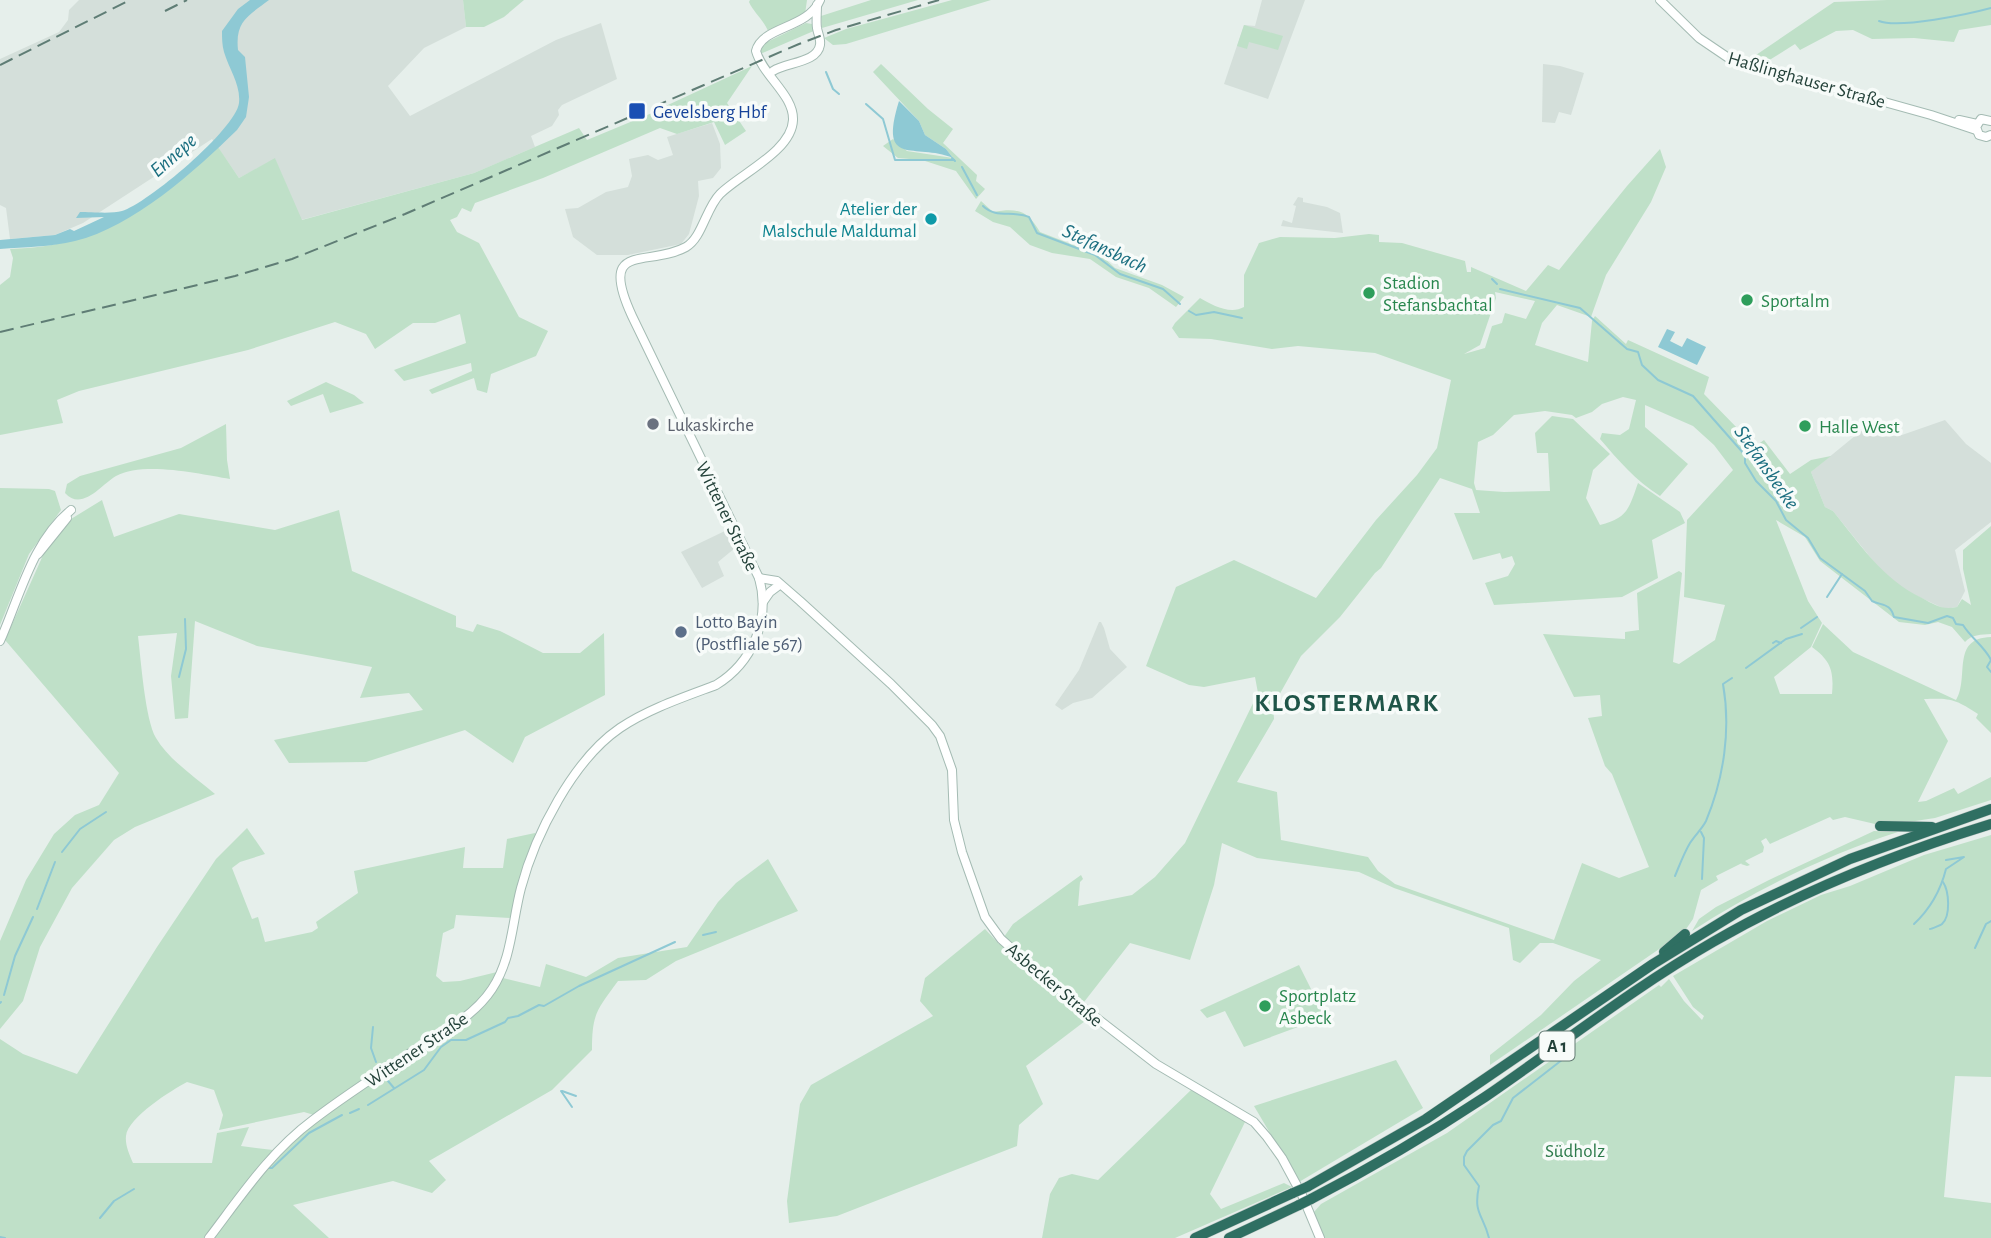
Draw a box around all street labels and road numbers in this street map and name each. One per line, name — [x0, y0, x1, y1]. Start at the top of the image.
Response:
street label: Haßlinghauser Straße — [1726, 49, 1887, 112]
street label: Wittener Straße — [692, 459, 761, 574]
street label: Asbecker Straße — [1002, 940, 1106, 1031]
street label: Wittener Straße — [362, 1009, 472, 1091]
road number: A 1 — [1540, 1031, 1574, 1060]

